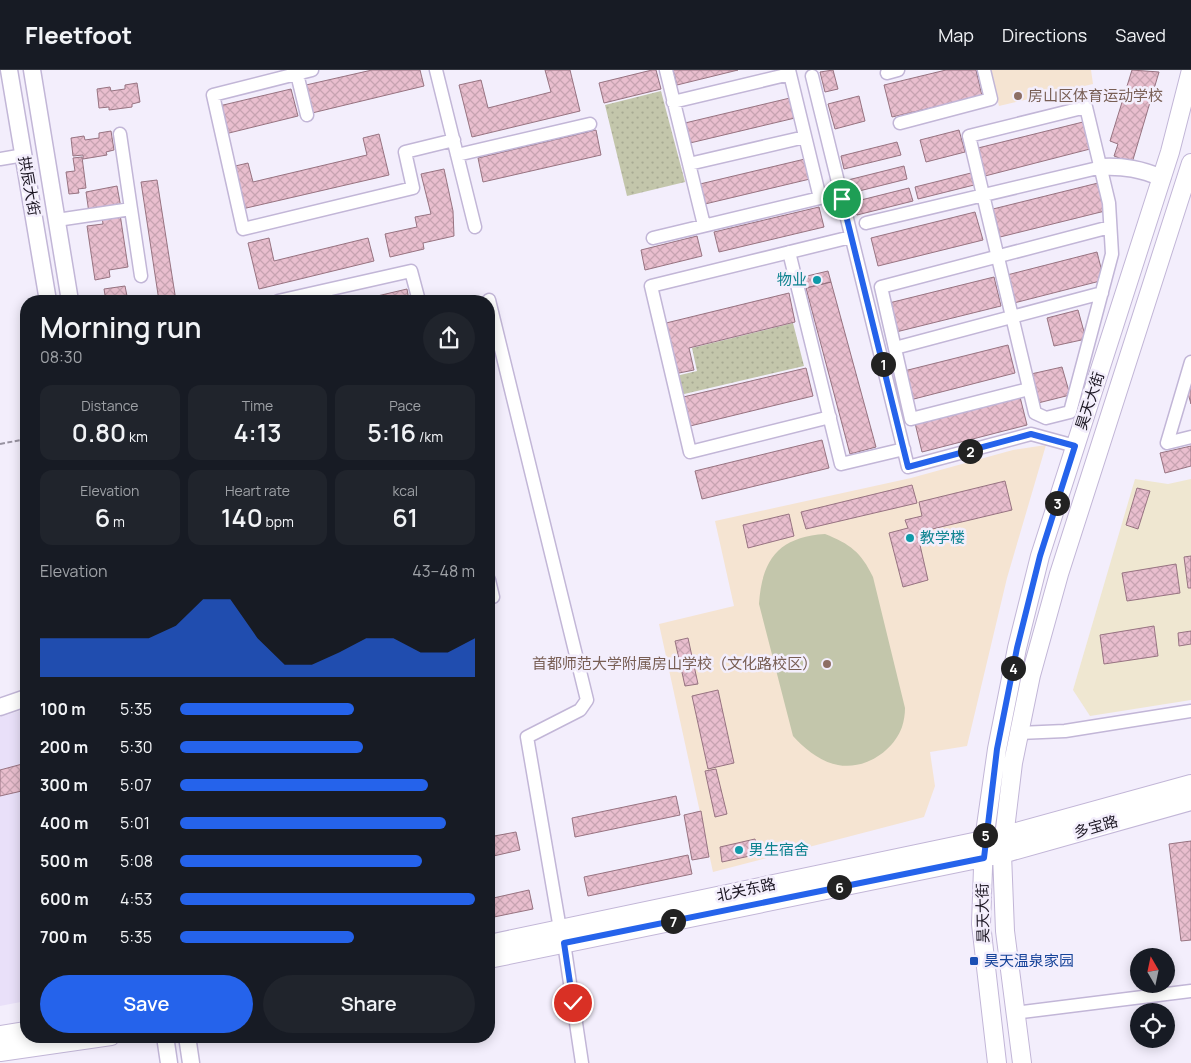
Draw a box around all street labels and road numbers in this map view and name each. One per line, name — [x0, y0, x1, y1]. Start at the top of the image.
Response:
street label: 拱辰大街 — [14, 155, 45, 217]
street label: 昊天大街 — [1070, 369, 1109, 433]
street label: 多宝路 — [1071, 810, 1120, 843]
street label: 北关东路 — [714, 873, 777, 906]
street label: 昊天大街 — [971, 883, 994, 943]

